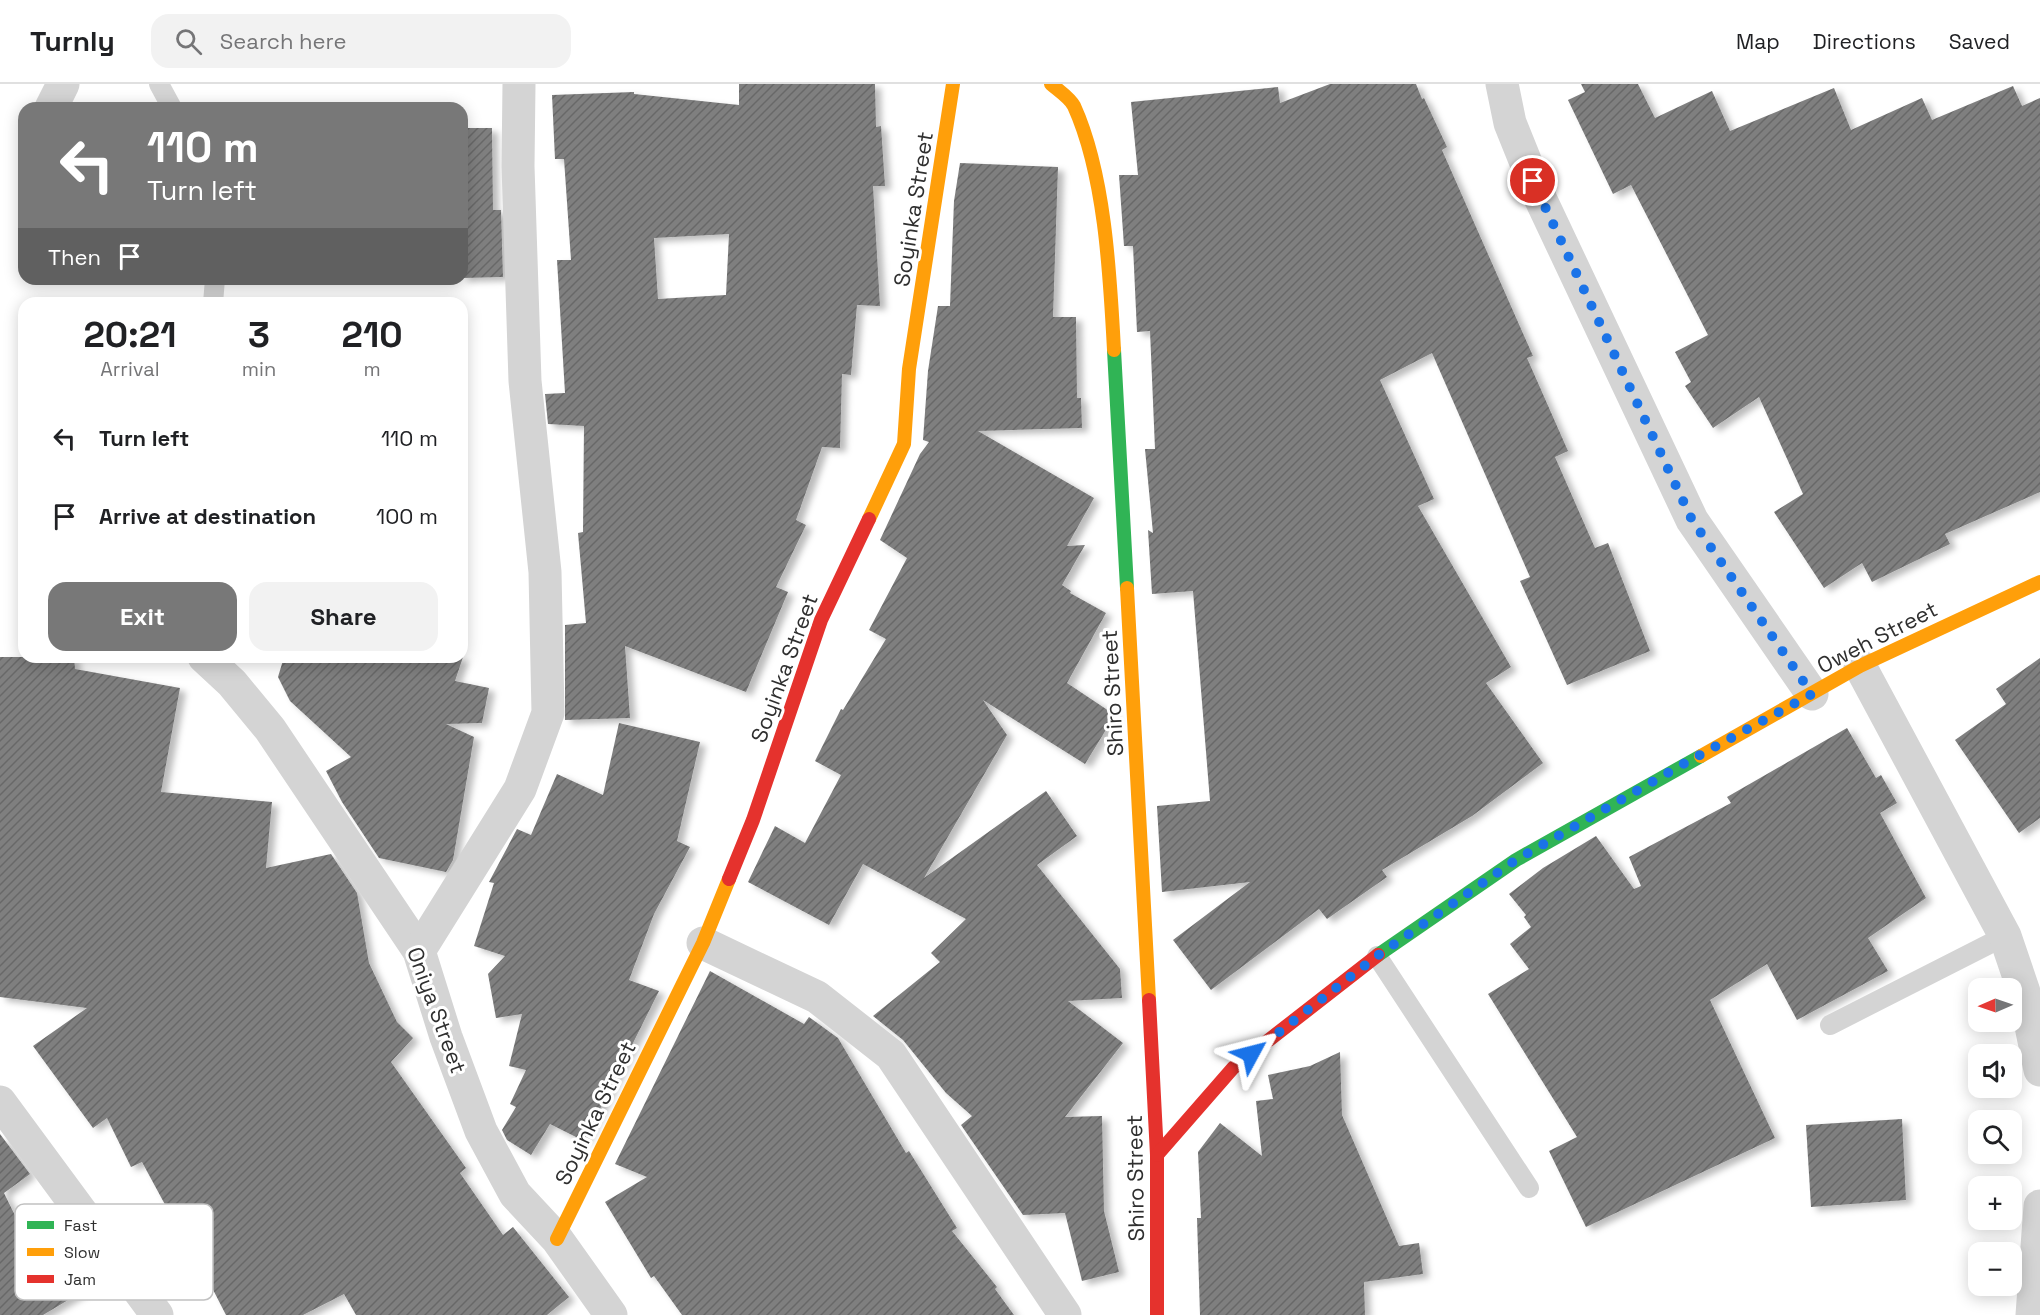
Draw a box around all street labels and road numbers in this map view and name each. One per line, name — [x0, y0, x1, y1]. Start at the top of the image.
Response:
street label: Soyinka Street — [887, 130, 939, 288]
street label: Soyinka Street — [744, 590, 824, 746]
street label: Oweh Street — [1812, 595, 1942, 679]
street label: Shiro Street — [1095, 629, 1129, 757]
street label: Oniya Street — [401, 943, 473, 1077]
street label: Soyinka Street — [548, 1037, 642, 1189]
street label: Shiro Street — [1120, 1114, 1150, 1242]

